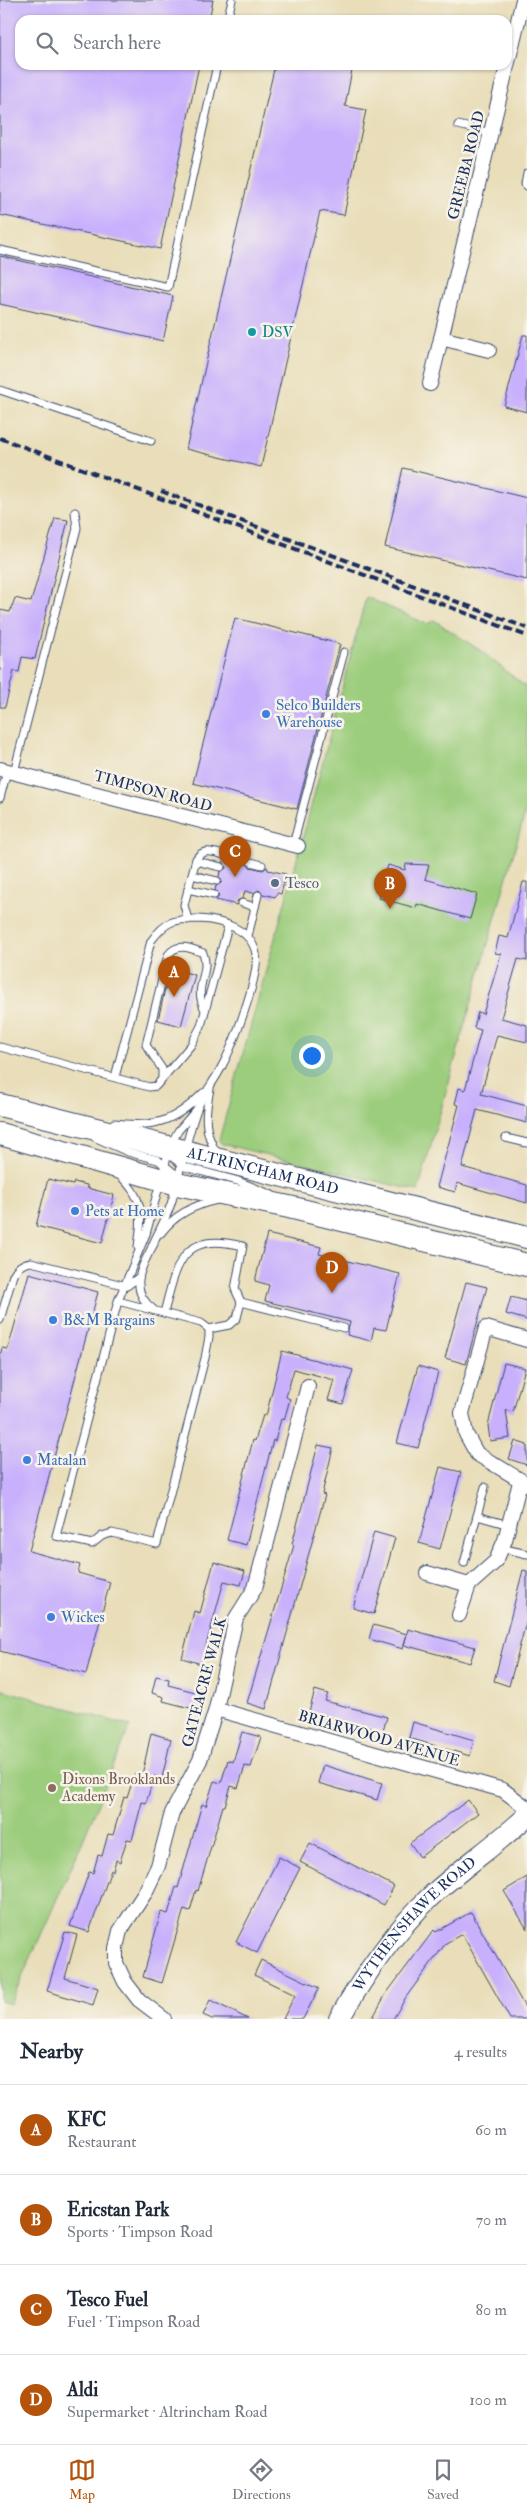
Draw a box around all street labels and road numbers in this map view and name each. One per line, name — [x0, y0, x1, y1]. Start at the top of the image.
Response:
street label: GREEBA ROAD — [444, 109, 489, 222]
street label: TIMPSON ROAD — [92, 767, 214, 816]
street label: ALTRINCHAM ROAD — [184, 1143, 340, 1199]
street label: GATEACRE WALK — [178, 1614, 231, 1749]
street label: BRIARWOOD AVENUE — [296, 1706, 462, 1771]
street label: WYTHENSHAWE ROAD — [348, 1853, 480, 1996]

